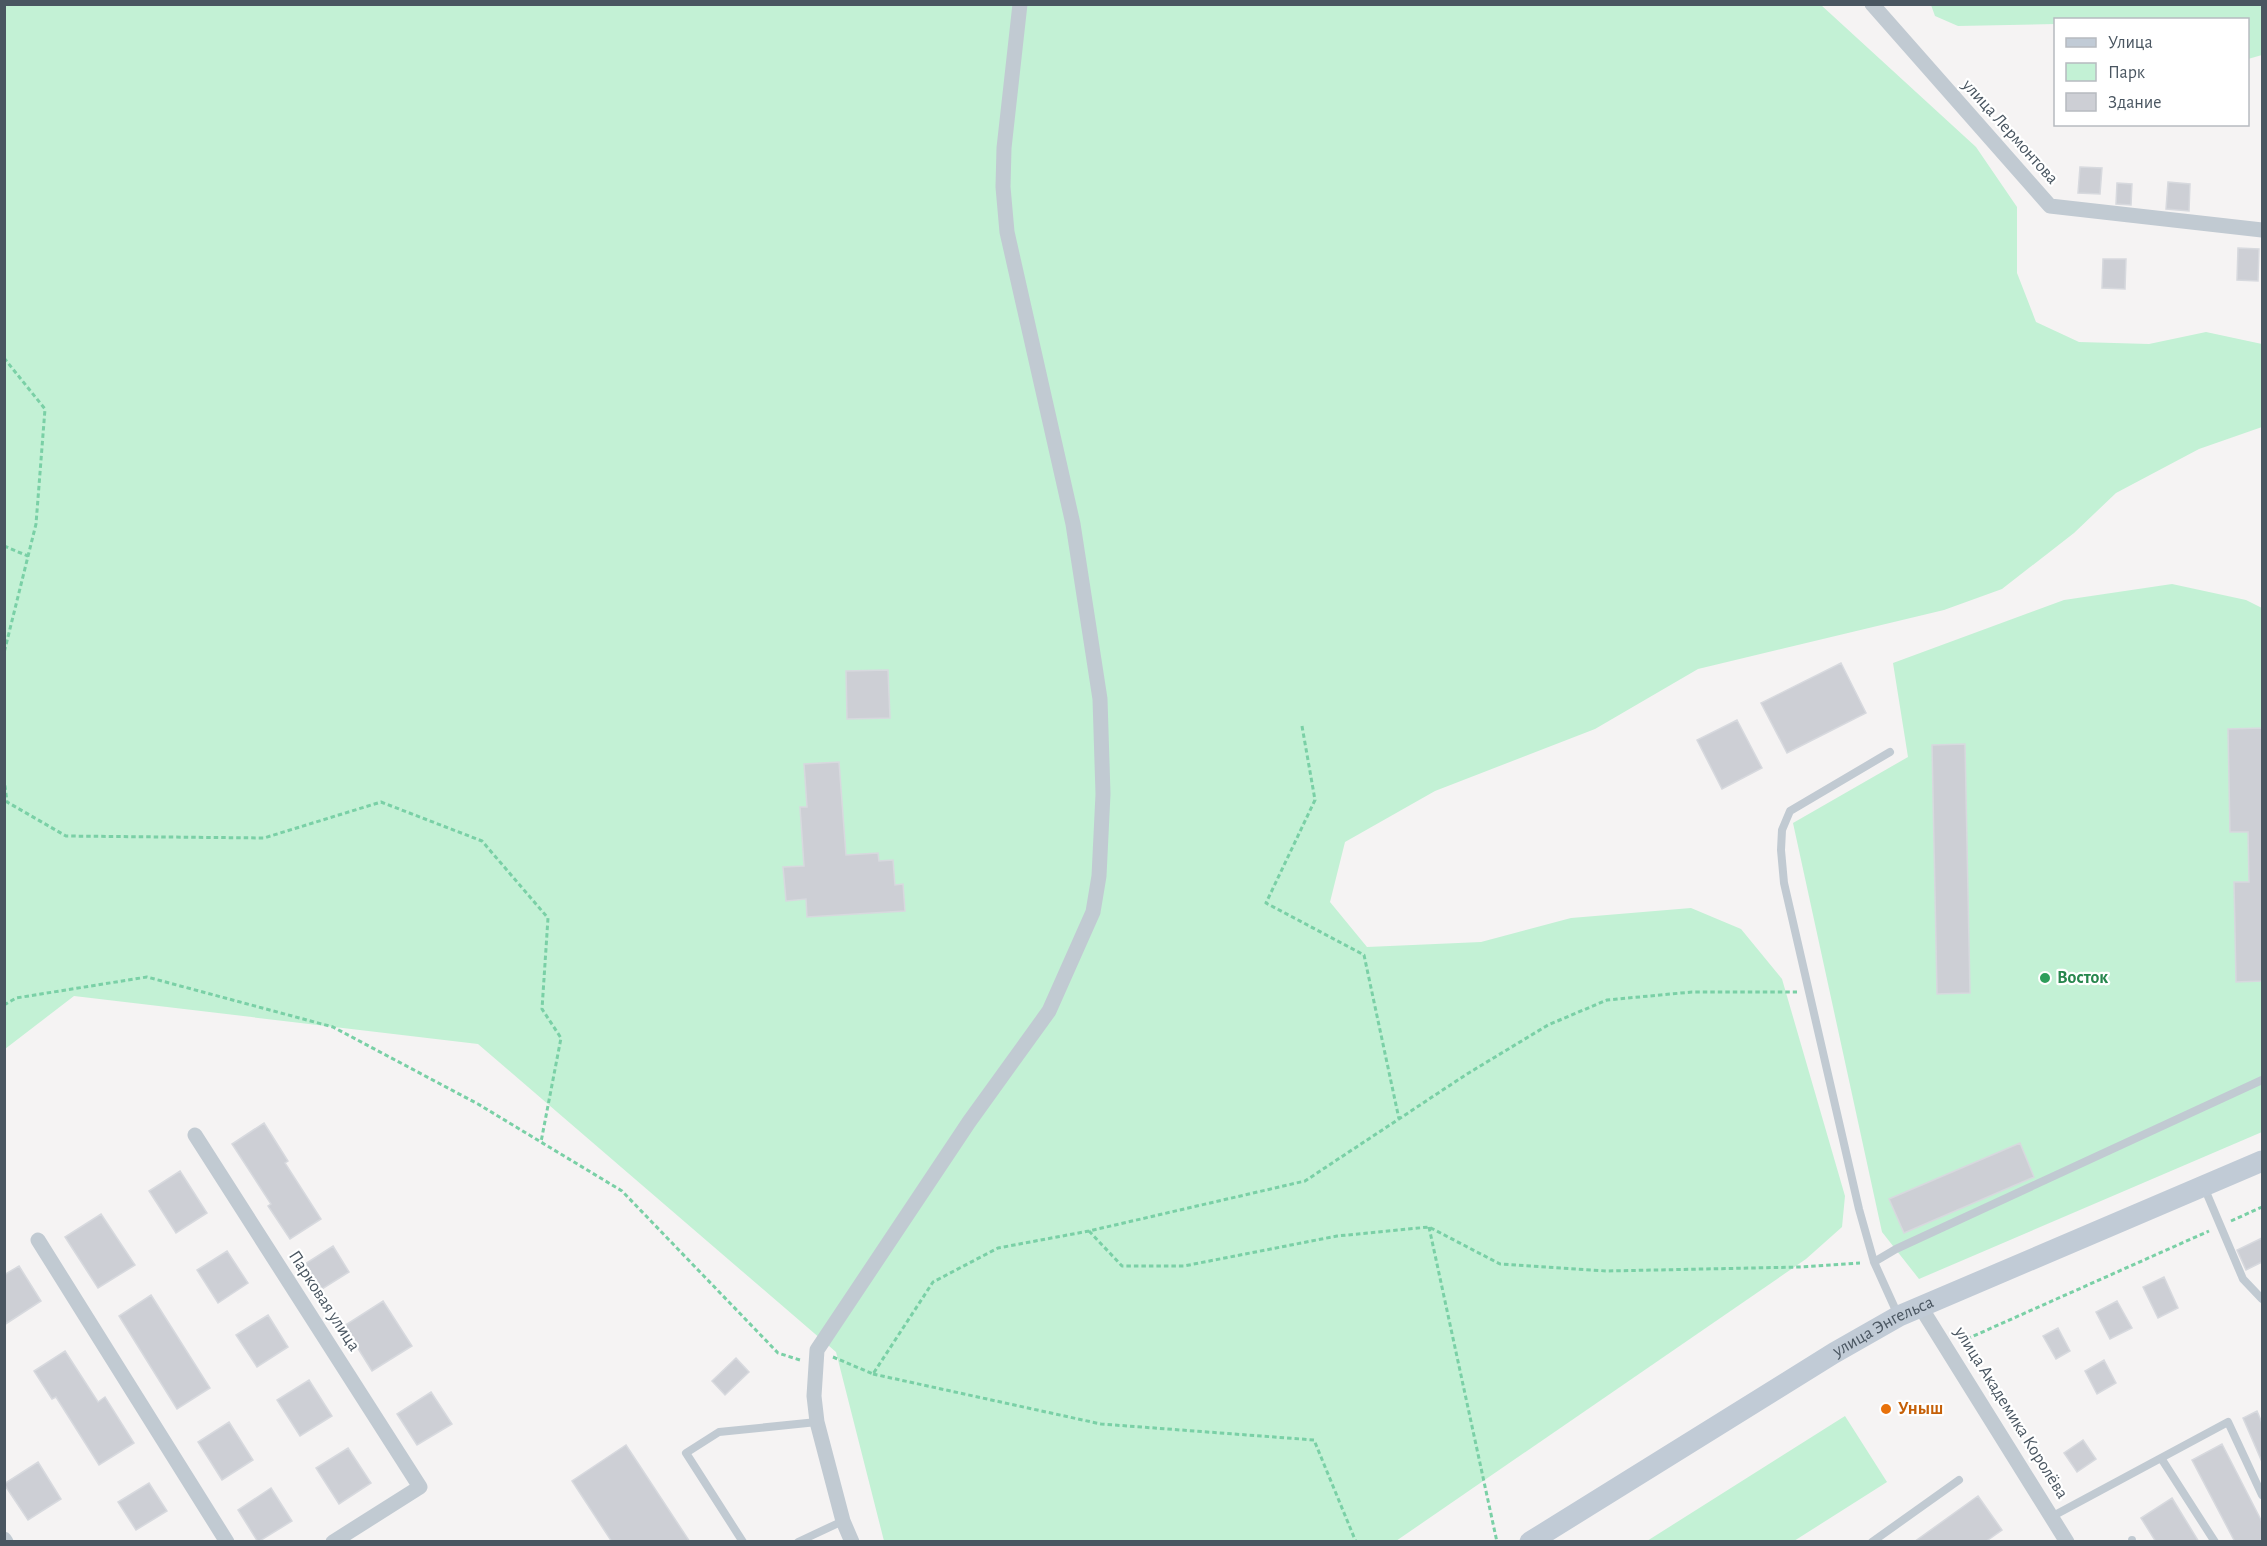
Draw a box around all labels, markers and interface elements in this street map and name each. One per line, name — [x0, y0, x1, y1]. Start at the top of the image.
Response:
legend — [2054, 18, 2249, 126]
text: Улица — [2108, 34, 2153, 52]
text: Парк — [2108, 64, 2146, 82]
street label: улица Лермонтова — [1958, 76, 2061, 188]
text: Здание — [2108, 94, 2162, 112]
place label: Восток — [2057, 969, 2108, 987]
marker: Восток — [2038, 971, 2052, 985]
street label: Парковая улица — [285, 1248, 363, 1354]
street label: улица Энгельса — [1829, 1293, 1936, 1361]
street label: улица Академика Королёва — [1950, 1323, 2071, 1502]
place label: Уныш — [1898, 1400, 1943, 1418]
marker: Уныш — [1879, 1402, 1893, 1416]

